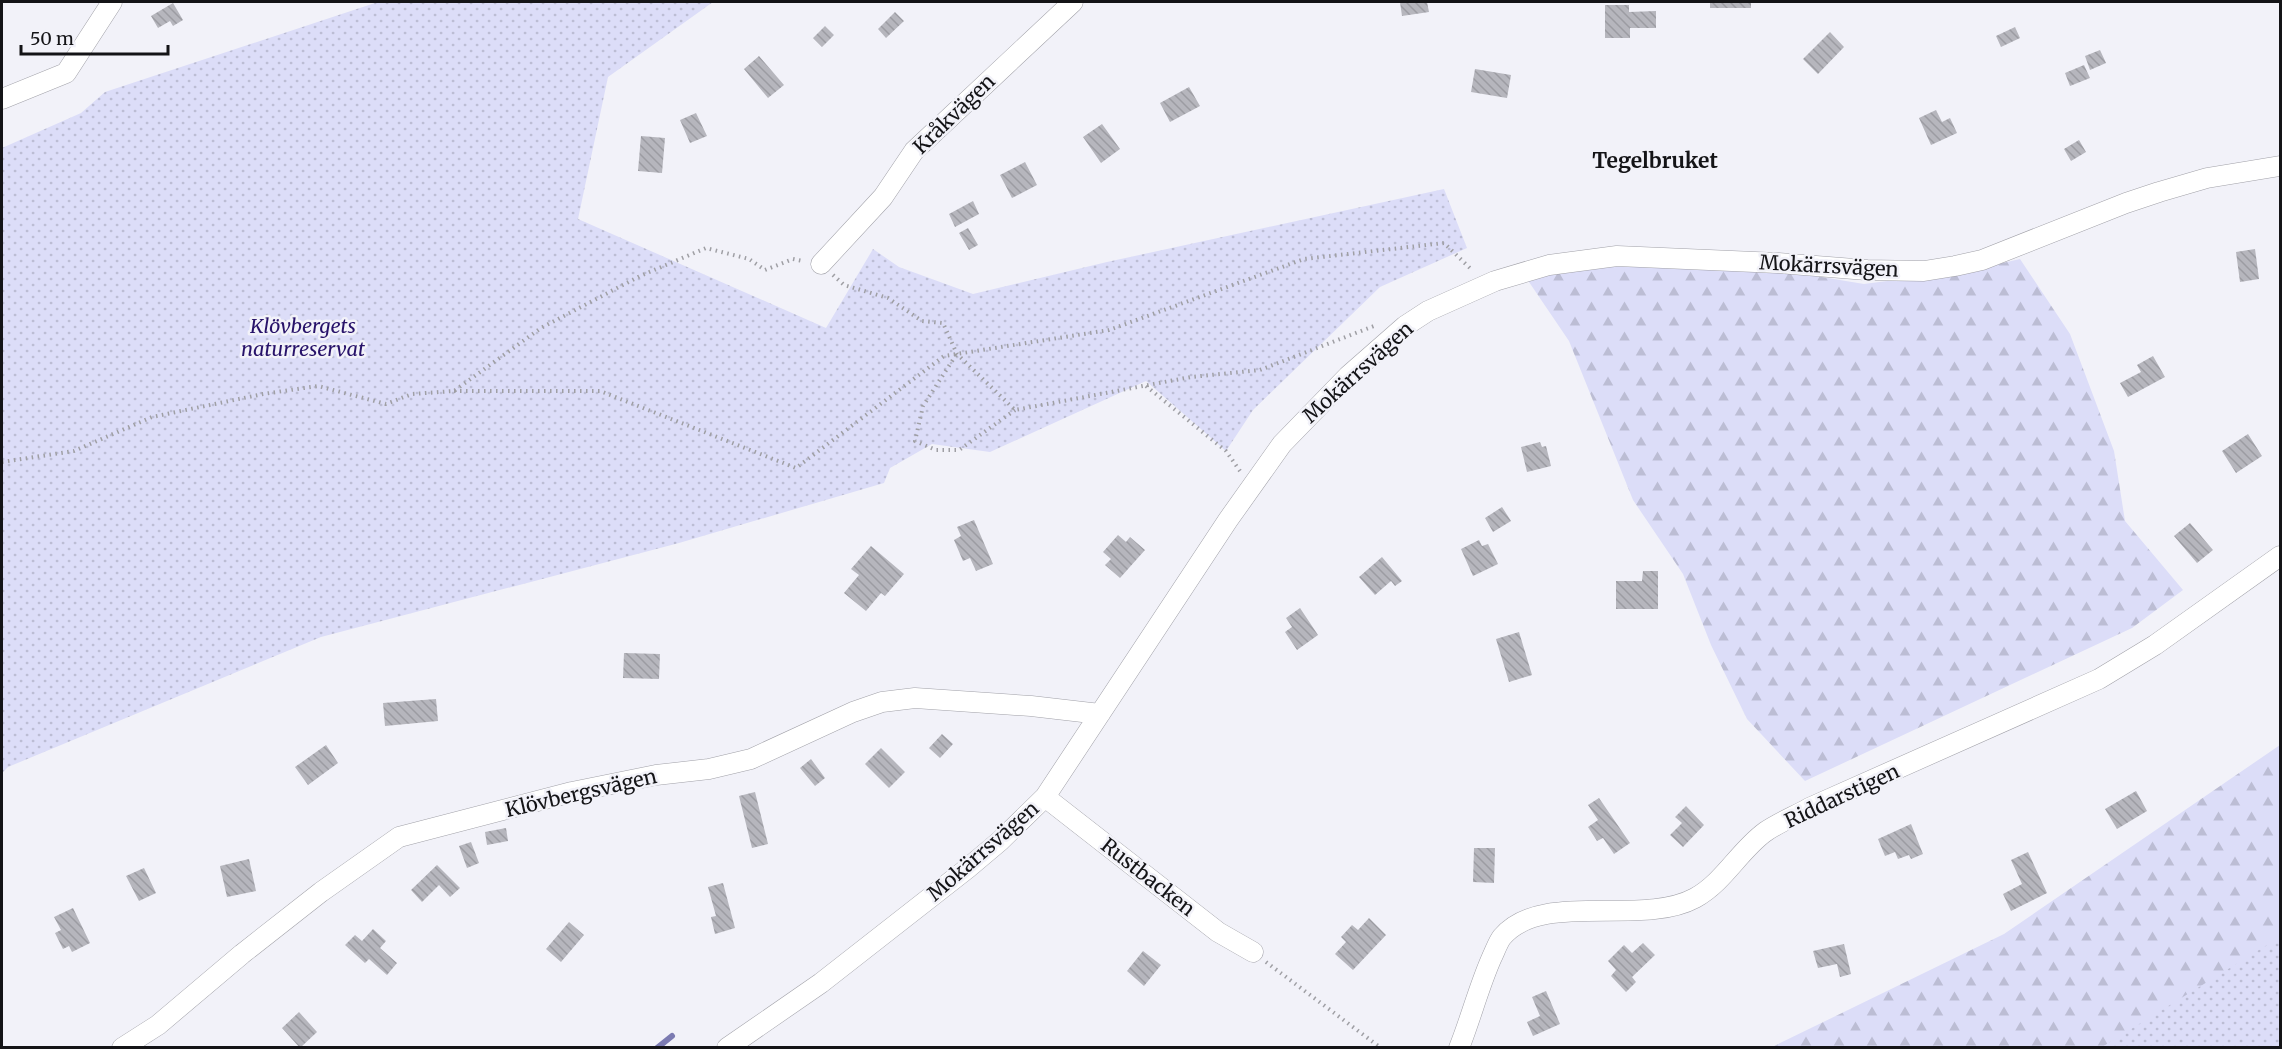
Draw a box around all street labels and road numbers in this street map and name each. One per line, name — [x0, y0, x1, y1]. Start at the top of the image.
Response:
street label: Kråkvägen — [908, 68, 1000, 159]
street label: Mokärrsvägen — [1759, 249, 1899, 282]
street label: Mokärrsvägen — [1297, 316, 1418, 428]
street label: Riddarstigen — [1780, 758, 1903, 833]
street label: Klövbergsvägen — [503, 763, 659, 822]
street label: Mokärrsvägen — [922, 795, 1044, 906]
street label: Rustbacken — [1096, 832, 1200, 921]

